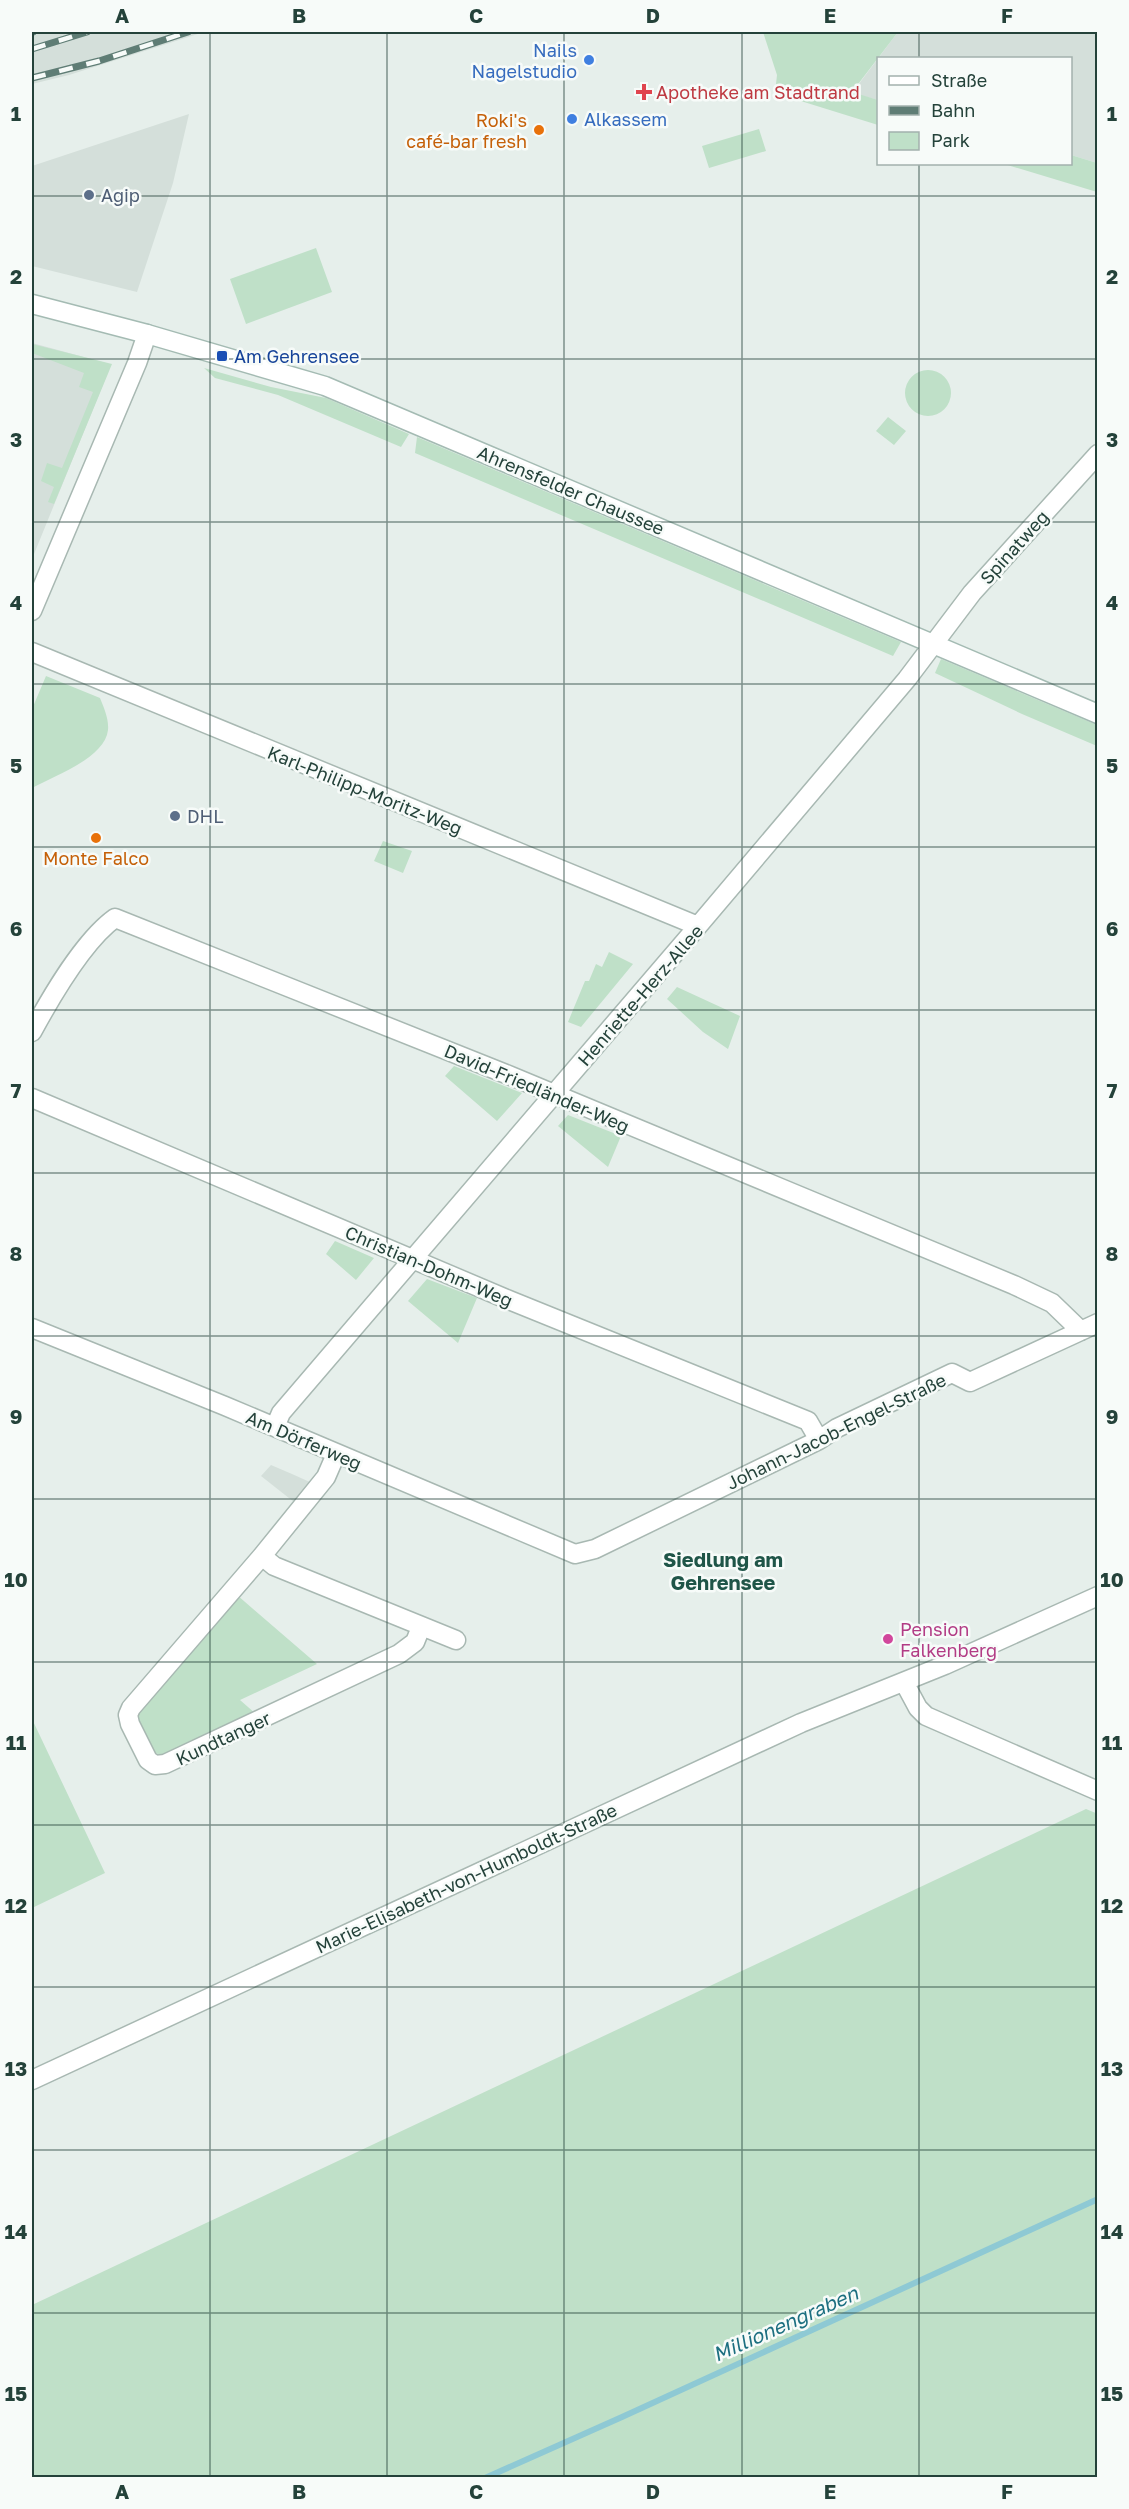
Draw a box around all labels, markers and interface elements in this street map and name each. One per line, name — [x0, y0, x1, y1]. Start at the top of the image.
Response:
text: A — [115, 3, 129, 27]
text: B — [292, 3, 306, 27]
text: C — [469, 3, 483, 27]
text: D — [646, 3, 660, 27]
text: E — [824, 3, 836, 27]
text: F — [1001, 3, 1013, 27]
place label: Nails Nagelstudio — [472, 39, 577, 82]
marker: Nails Nagelstudio — [582, 53, 596, 67]
legend — [877, 57, 1072, 165]
text: Straße — [931, 69, 987, 91]
place label: Apotheke am Stadtrand — [656, 81, 860, 103]
marker: Apotheke am Stadtrand — [637, 85, 651, 99]
text: Bahn — [931, 99, 975, 121]
text: 1 — [11, 101, 21, 125]
text: 1 — [1107, 101, 1117, 125]
place label: Alkassem — [584, 108, 667, 130]
place label: Roki's café-bar fresh — [406, 109, 527, 152]
marker: Alkassem — [565, 112, 579, 126]
marker: Roki's café-bar fresh — [532, 123, 546, 137]
text: Park — [931, 129, 970, 151]
place label: Agip — [101, 184, 140, 206]
marker: Agip — [82, 188, 96, 202]
text: 2 — [10, 264, 22, 288]
text: 2 — [1106, 264, 1118, 288]
place label: Am Gehrensee — [234, 345, 359, 367]
marker: Am Gehrensee — [215, 349, 229, 363]
text: 3 — [10, 427, 22, 451]
text: 3 — [1106, 427, 1118, 451]
street label: Ahrensfelder Chaussee — [474, 441, 668, 539]
street label: Spinatweg — [975, 506, 1053, 588]
text: 4 — [10, 590, 22, 614]
text: 4 — [1106, 590, 1118, 614]
street label: Karl-Philipp-Moritz-Weg — [264, 741, 466, 839]
text: 5 — [10, 753, 22, 777]
text: 5 — [1106, 753, 1118, 777]
place label: DHL — [187, 805, 224, 827]
marker: DHL — [168, 809, 182, 823]
marker: Monte Falco — [89, 831, 103, 845]
place label: Monte Falco — [43, 847, 149, 869]
text: 6 — [10, 916, 22, 940]
text: 6 — [1106, 916, 1118, 940]
street label: Henriette-Herz-Allee — [573, 920, 707, 1070]
street label: David-Friedländer-Weg — [441, 1039, 633, 1137]
text: 7 — [11, 1078, 22, 1102]
text: 7 — [1107, 1078, 1118, 1102]
street label: Christian-Dohm-Weg — [342, 1221, 516, 1311]
text: 8 — [10, 1241, 22, 1265]
text: 8 — [1106, 1241, 1118, 1265]
street label: Johann-Jacob-Engel-Straße — [723, 1368, 949, 1494]
text: 9 — [10, 1404, 22, 1428]
text: 9 — [1106, 1404, 1118, 1428]
street label: Am Dörferweg — [243, 1406, 365, 1474]
district label: Siedlung am Gehrensee — [663, 1547, 783, 1594]
text: 10 — [4, 1567, 28, 1591]
text: 10 — [1100, 1567, 1124, 1591]
place label: Pension Falkenberg — [900, 1618, 997, 1661]
marker: Pension Falkenberg — [881, 1632, 895, 1646]
street label: Kundtanger — [172, 1706, 274, 1770]
text: 11 — [6, 1730, 26, 1754]
text: 11 — [1102, 1730, 1122, 1754]
street label: Marie-Elisabeth-von-Humboldt-Straße — [312, 1798, 620, 1958]
text: 12 — [5, 1893, 27, 1917]
text: 12 — [1101, 1893, 1123, 1917]
text: 13 — [5, 2056, 27, 2080]
text: 13 — [1101, 2056, 1123, 2080]
text: 14 — [5, 2219, 27, 2243]
text: 14 — [1101, 2219, 1123, 2243]
water label: Millionengraben — [709, 2280, 862, 2367]
text: 15 — [5, 2381, 27, 2405]
text: 15 — [1101, 2381, 1123, 2405]
text: A — [115, 2479, 129, 2503]
text: B — [292, 2479, 306, 2503]
text: C — [469, 2479, 483, 2503]
text: D — [646, 2479, 660, 2503]
text: E — [824, 2479, 836, 2503]
text: F — [1001, 2479, 1013, 2503]

